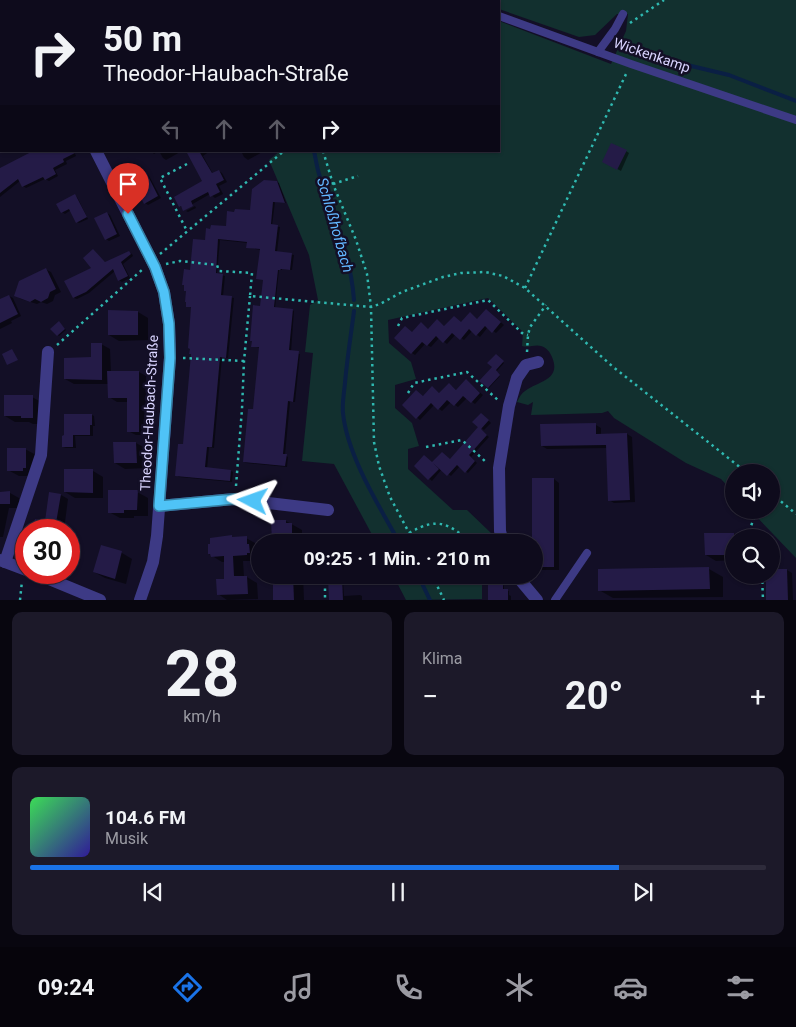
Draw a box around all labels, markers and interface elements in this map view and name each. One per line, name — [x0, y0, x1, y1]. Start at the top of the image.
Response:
text: 50 m — [103, 19, 182, 60]
icon: right — [20, 20, 85, 85]
street label: Wickenkamp — [612, 34, 693, 76]
text: Theodor-Haubach-Straße — [103, 61, 349, 86]
icon: left — [157, 115, 185, 143]
icon: ahead — [210, 115, 238, 143]
icon: ahead — [263, 115, 291, 143]
icon: right — [316, 115, 344, 143]
pin — [107, 163, 149, 214]
icon: arrive — [114, 170, 142, 198]
water label: Schloßhofbach — [313, 175, 357, 275]
street label: Theodor-Haubach-Straße — [137, 334, 161, 492]
map controls — [725, 464, 780, 584]
button: sound — [725, 464, 780, 519]
position arrow — [226, 474, 278, 526]
speed limit sign: 30 — [15, 519, 80, 584]
button: search — [725, 529, 780, 584]
text: 09:25 · 1 Min. · 210 m — [304, 547, 490, 570]
text: 28 — [165, 636, 239, 712]
text: Klima — [422, 649, 463, 668]
text: 20° — [565, 674, 623, 718]
text: − — [422, 680, 438, 713]
text: + — [750, 680, 766, 713]
text: km/h — [183, 707, 221, 726]
text: 104.6 FM — [105, 806, 186, 829]
text: Musik — [105, 829, 148, 848]
icon: previous — [139, 878, 167, 906]
icon: pause — [384, 878, 412, 906]
icon: next — [629, 878, 657, 906]
icon: directions — [170, 970, 205, 1005]
icon: music — [281, 970, 316, 1005]
icon: phone — [391, 970, 426, 1005]
icon: climate — [502, 970, 537, 1005]
icon: car — [613, 970, 648, 1005]
icon: filters — [723, 970, 758, 1005]
text: 09:24 — [38, 975, 94, 1000]

